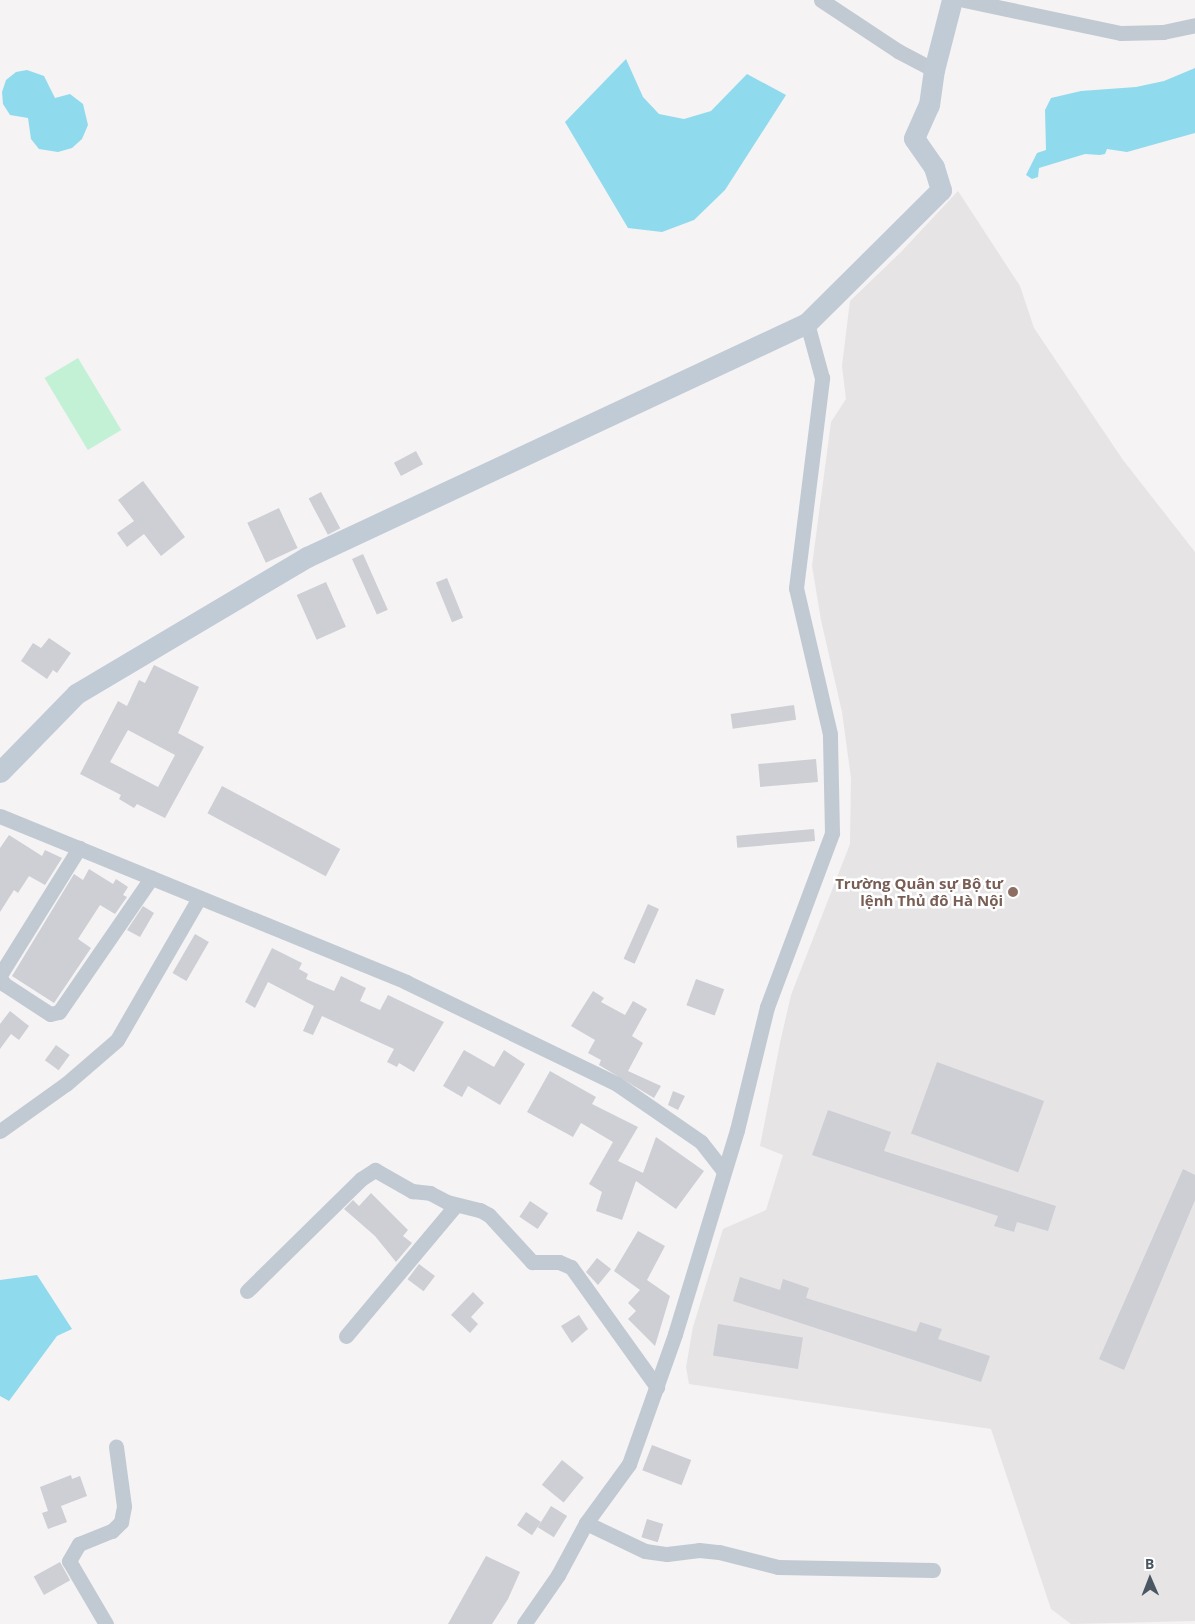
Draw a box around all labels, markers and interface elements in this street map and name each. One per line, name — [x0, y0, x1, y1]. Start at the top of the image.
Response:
place label: Trường Quân sự Bộ tư lệnh Thủ đô Hà Nội — [835, 874, 1003, 909]
marker: Trường Quân sự Bộ tư lệnh Thủ đô Hà Nội — [1007, 886, 1019, 898]
north arrow — [1125, 1554, 1175, 1604]
text: B — [1145, 1554, 1155, 1573]

